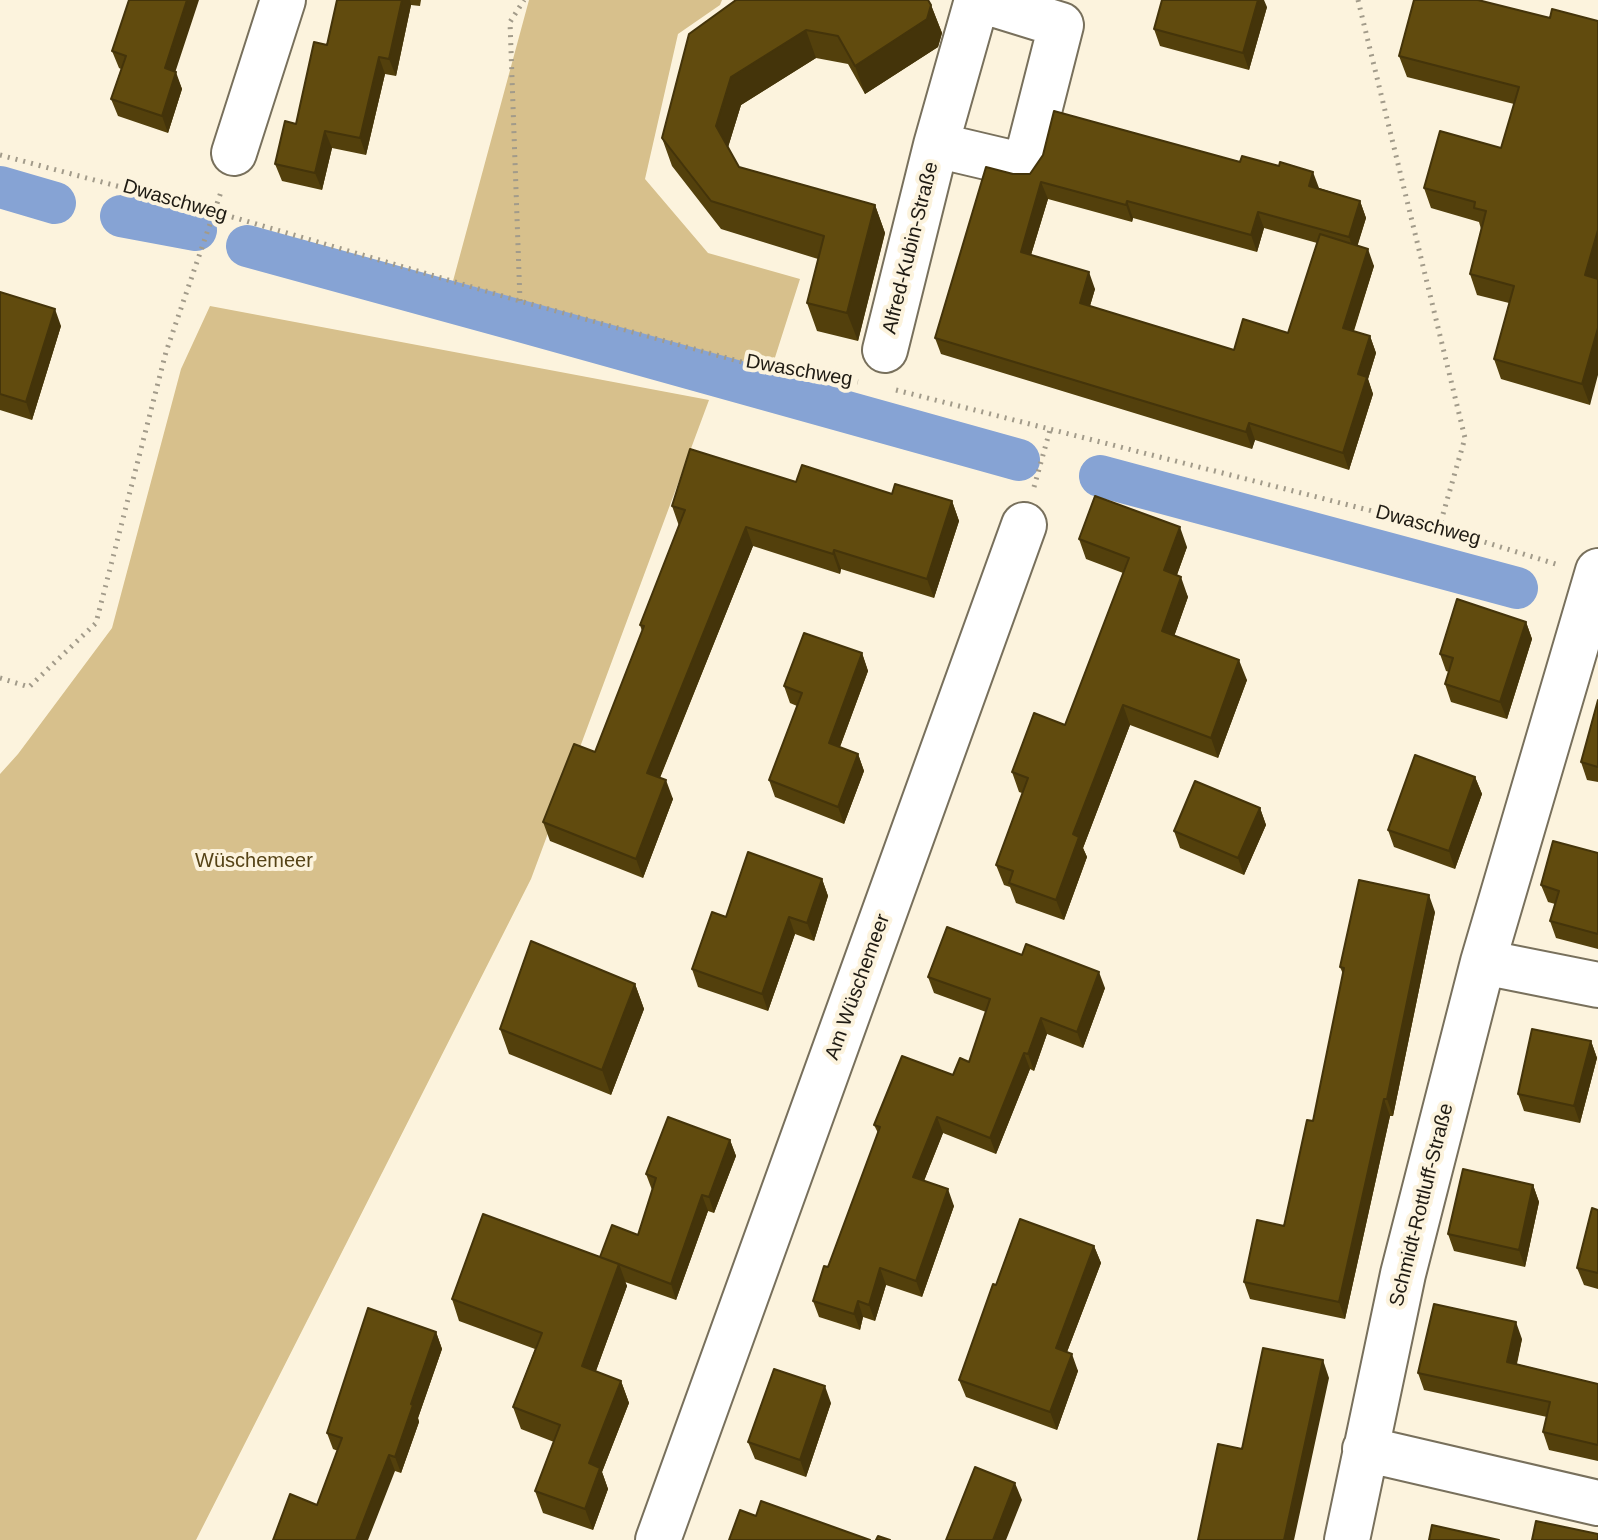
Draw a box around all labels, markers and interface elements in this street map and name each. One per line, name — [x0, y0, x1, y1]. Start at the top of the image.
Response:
street label: Alfred-Kubin-Straße — [878, 159, 944, 337]
street label: Dwaschweg — [120, 175, 230, 227]
street label: Dwaschweg — [744, 350, 854, 392]
street label: Dwaschweg — [1373, 500, 1483, 552]
park label: Wüschemeer — [195, 849, 313, 873]
street label: Am Wüschemeer — [820, 911, 896, 1063]
street label: Schmidt-Rottluff-Straße — [1385, 1101, 1459, 1309]

